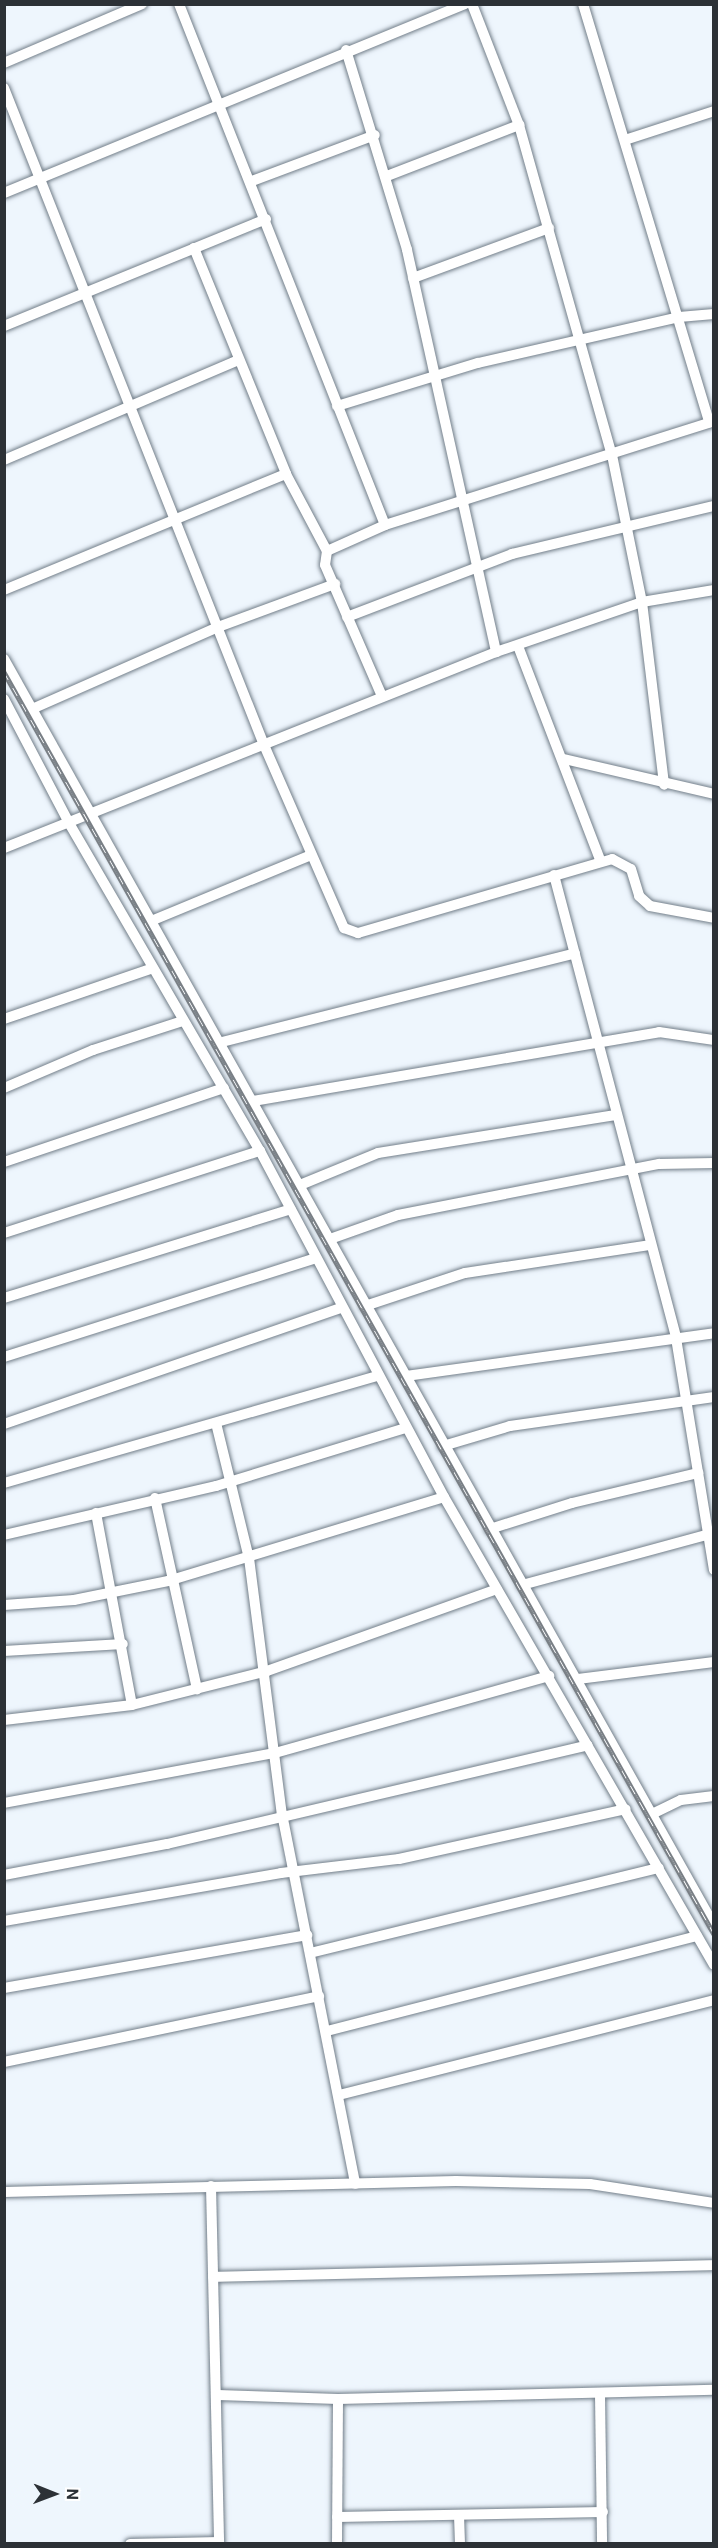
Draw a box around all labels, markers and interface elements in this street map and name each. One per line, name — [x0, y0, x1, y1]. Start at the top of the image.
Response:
north arrow — [24, 2464, 84, 2524]
text: N — [63, 2489, 82, 2500]

